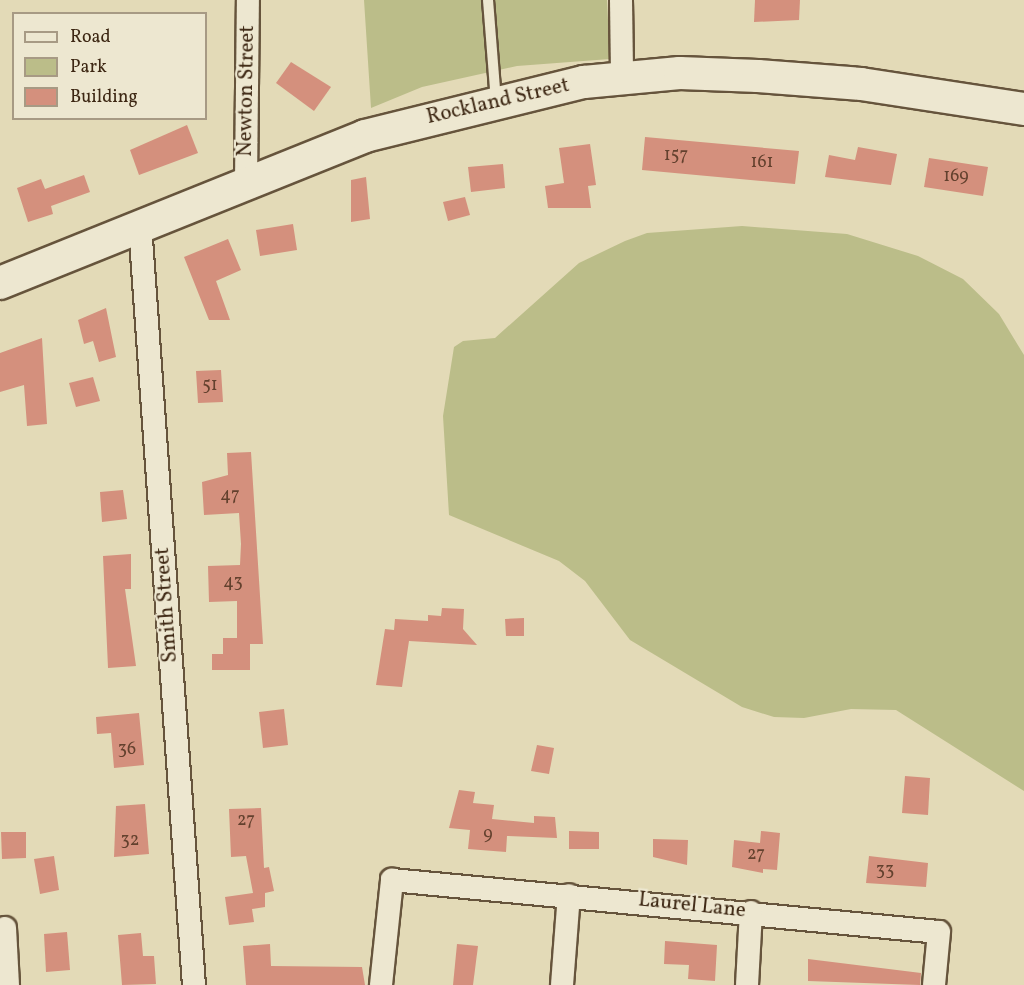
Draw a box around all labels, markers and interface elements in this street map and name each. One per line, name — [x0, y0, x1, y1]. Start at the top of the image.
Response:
legend — [12, 12, 207, 120]
text: Road — [70, 25, 111, 50]
street label: Newton Street — [233, 25, 261, 157]
text: Park — [70, 55, 107, 80]
street label: Rockland Street — [424, 73, 572, 131]
text: Building — [70, 85, 138, 110]
house number: 157 — [664, 145, 688, 167]
house number: 161 — [750, 152, 774, 174]
house number: 169 — [943, 166, 969, 188]
house number: 51 — [202, 375, 218, 397]
house number: 47 — [220, 485, 240, 507]
street label: Smith Street — [150, 546, 184, 664]
house number: 43 — [223, 572, 243, 594]
house number: 36 — [118, 739, 136, 761]
house number: 27 — [237, 810, 255, 832]
house number: 9 — [483, 824, 493, 846]
house number: 32 — [121, 830, 139, 852]
house number: 27 — [747, 844, 765, 866]
house number: 33 — [876, 860, 894, 882]
street label: Laurel Lane — [637, 888, 747, 924]

